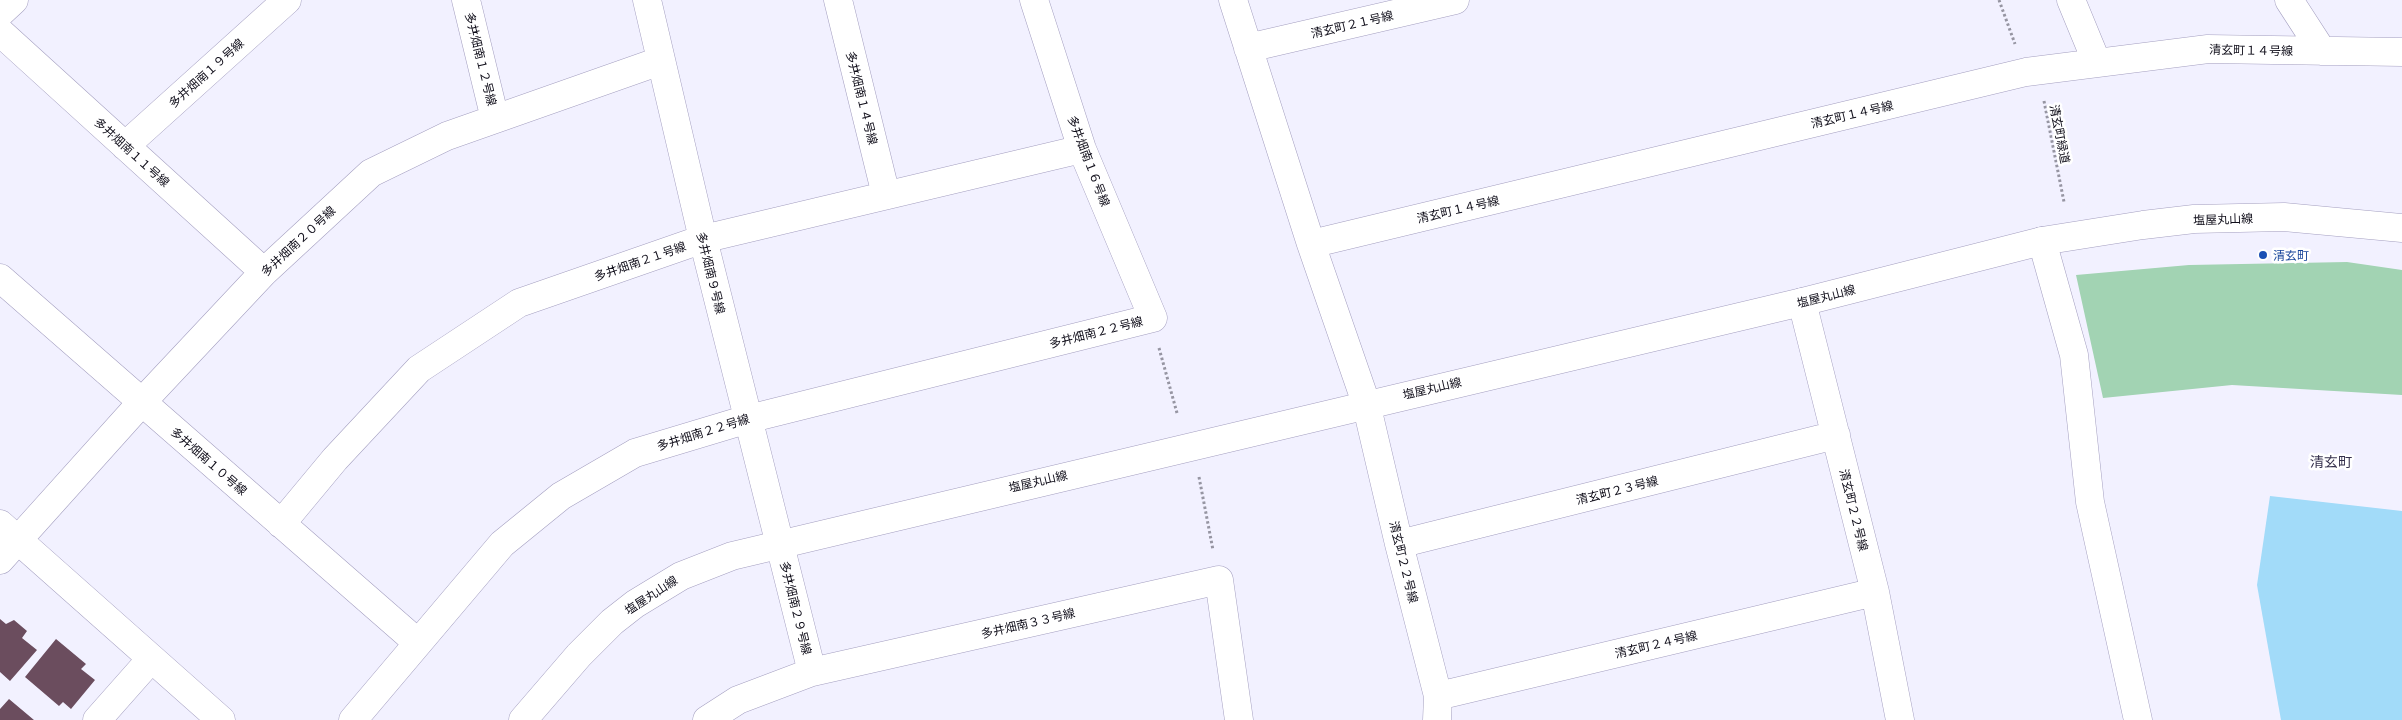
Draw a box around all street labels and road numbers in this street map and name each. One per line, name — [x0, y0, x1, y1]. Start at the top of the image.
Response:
street label: 清玄町２１号線 — [1309, 8, 1395, 40]
street label: 多井畑南１２号線 — [462, 11, 500, 107]
street label: 多井畑南１９号線 — [166, 36, 246, 110]
street label: 清玄町１４号線 — [2209, 42, 2293, 58]
street label: 多井畑南１４号線 — [843, 50, 881, 146]
street label: 清玄町１４号線 — [1809, 98, 1895, 130]
street label: 清玄町緑道 — [2047, 103, 2073, 165]
street label: 多井畑南１６号線 — [1065, 114, 1113, 208]
street label: 多井畑南１１号線 — [92, 115, 172, 189]
street label: 清玄町１４号線 — [1415, 193, 1501, 225]
street label: 多井畑南２０号線 — [258, 203, 338, 279]
street label: 塩屋丸山線 — [2193, 211, 2253, 227]
street label: 多井畑南９号線 — [694, 231, 728, 315]
street label: 多井畑南２１号線 — [592, 239, 688, 283]
street label: 塩屋丸山線 — [1795, 282, 1857, 310]
street label: 多井畑南２２号線 — [1048, 313, 1144, 351]
street label: 塩屋丸山線 — [1401, 374, 1463, 402]
street label: 多井畑南２２号線 — [655, 411, 751, 453]
street label: 多井畑南１０号線 — [168, 424, 250, 498]
street label: 塩屋丸山線 — [1007, 467, 1069, 495]
street label: 清玄町２２号線 — [1837, 468, 1871, 552]
street label: 清玄町２３号線 — [1575, 473, 1659, 507]
street label: 清玄町２２号線 — [1387, 520, 1421, 604]
street label: 多井畑南２９号線 — [777, 560, 815, 656]
street label: 塩屋丸山線 — [622, 573, 680, 617]
street label: 多井畑南３３号線 — [980, 605, 1076, 641]
street label: 清玄町２４号線 — [1613, 628, 1699, 660]

